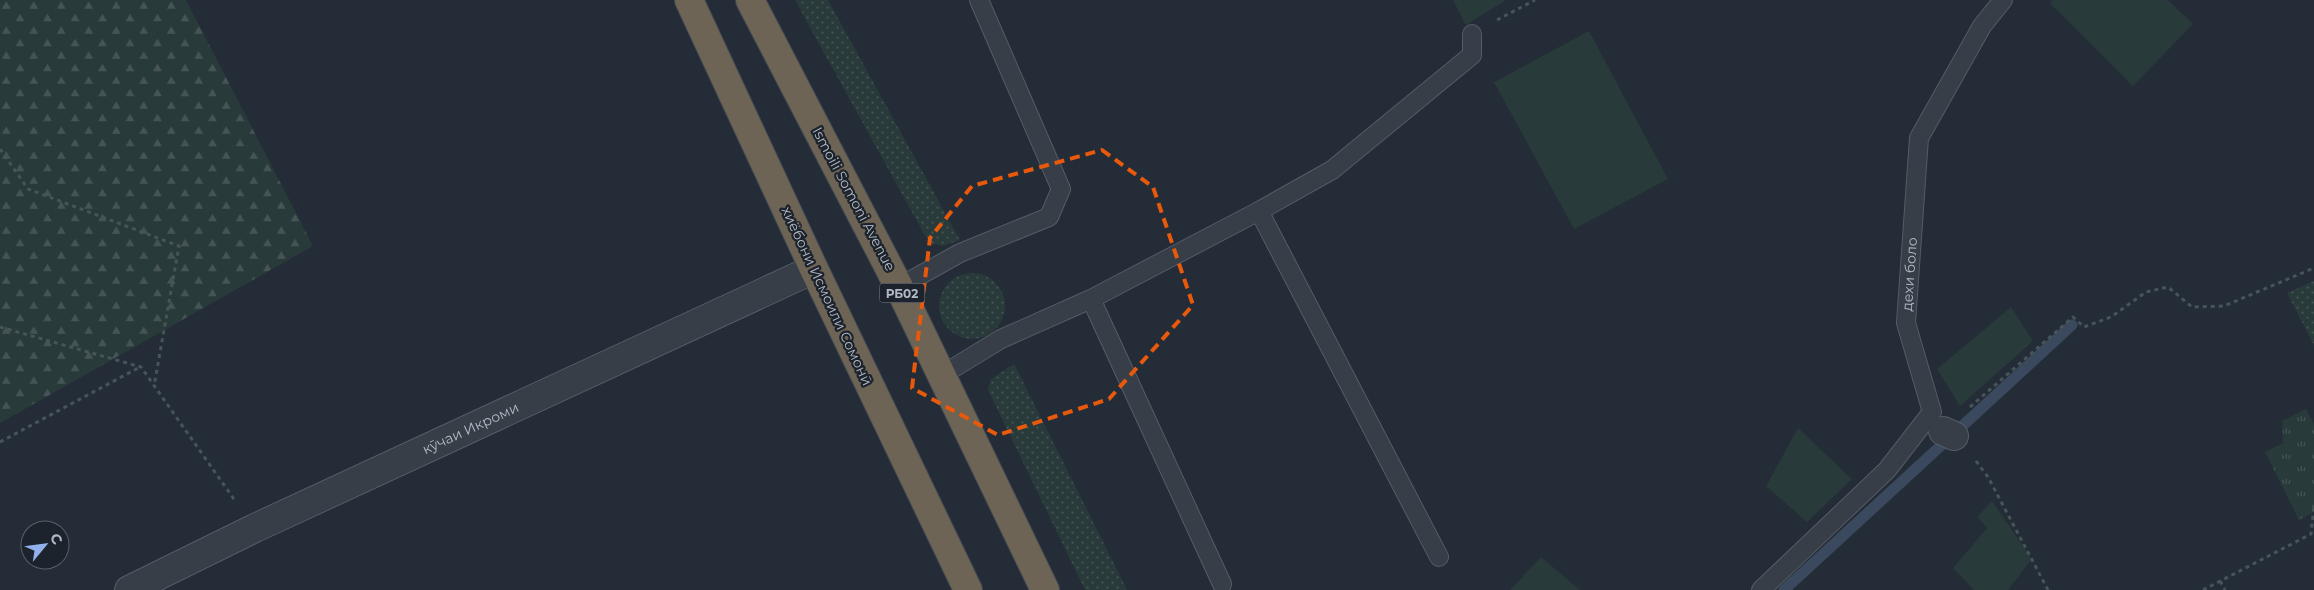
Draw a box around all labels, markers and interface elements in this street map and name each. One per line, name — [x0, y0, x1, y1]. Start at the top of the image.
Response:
street label: Ismoili Somoni Avenue — [808, 124, 900, 274]
street label: хиёбони Исмоили Сомонӣ — [778, 204, 876, 388]
street label: дехи боло — [1898, 237, 1921, 312]
road number: РБ02 — [880, 284, 924, 302]
street label: кӯчаи Икроми — [419, 398, 522, 458]
north arrow — [20, 520, 70, 570]
text: С — [46, 530, 67, 548]

